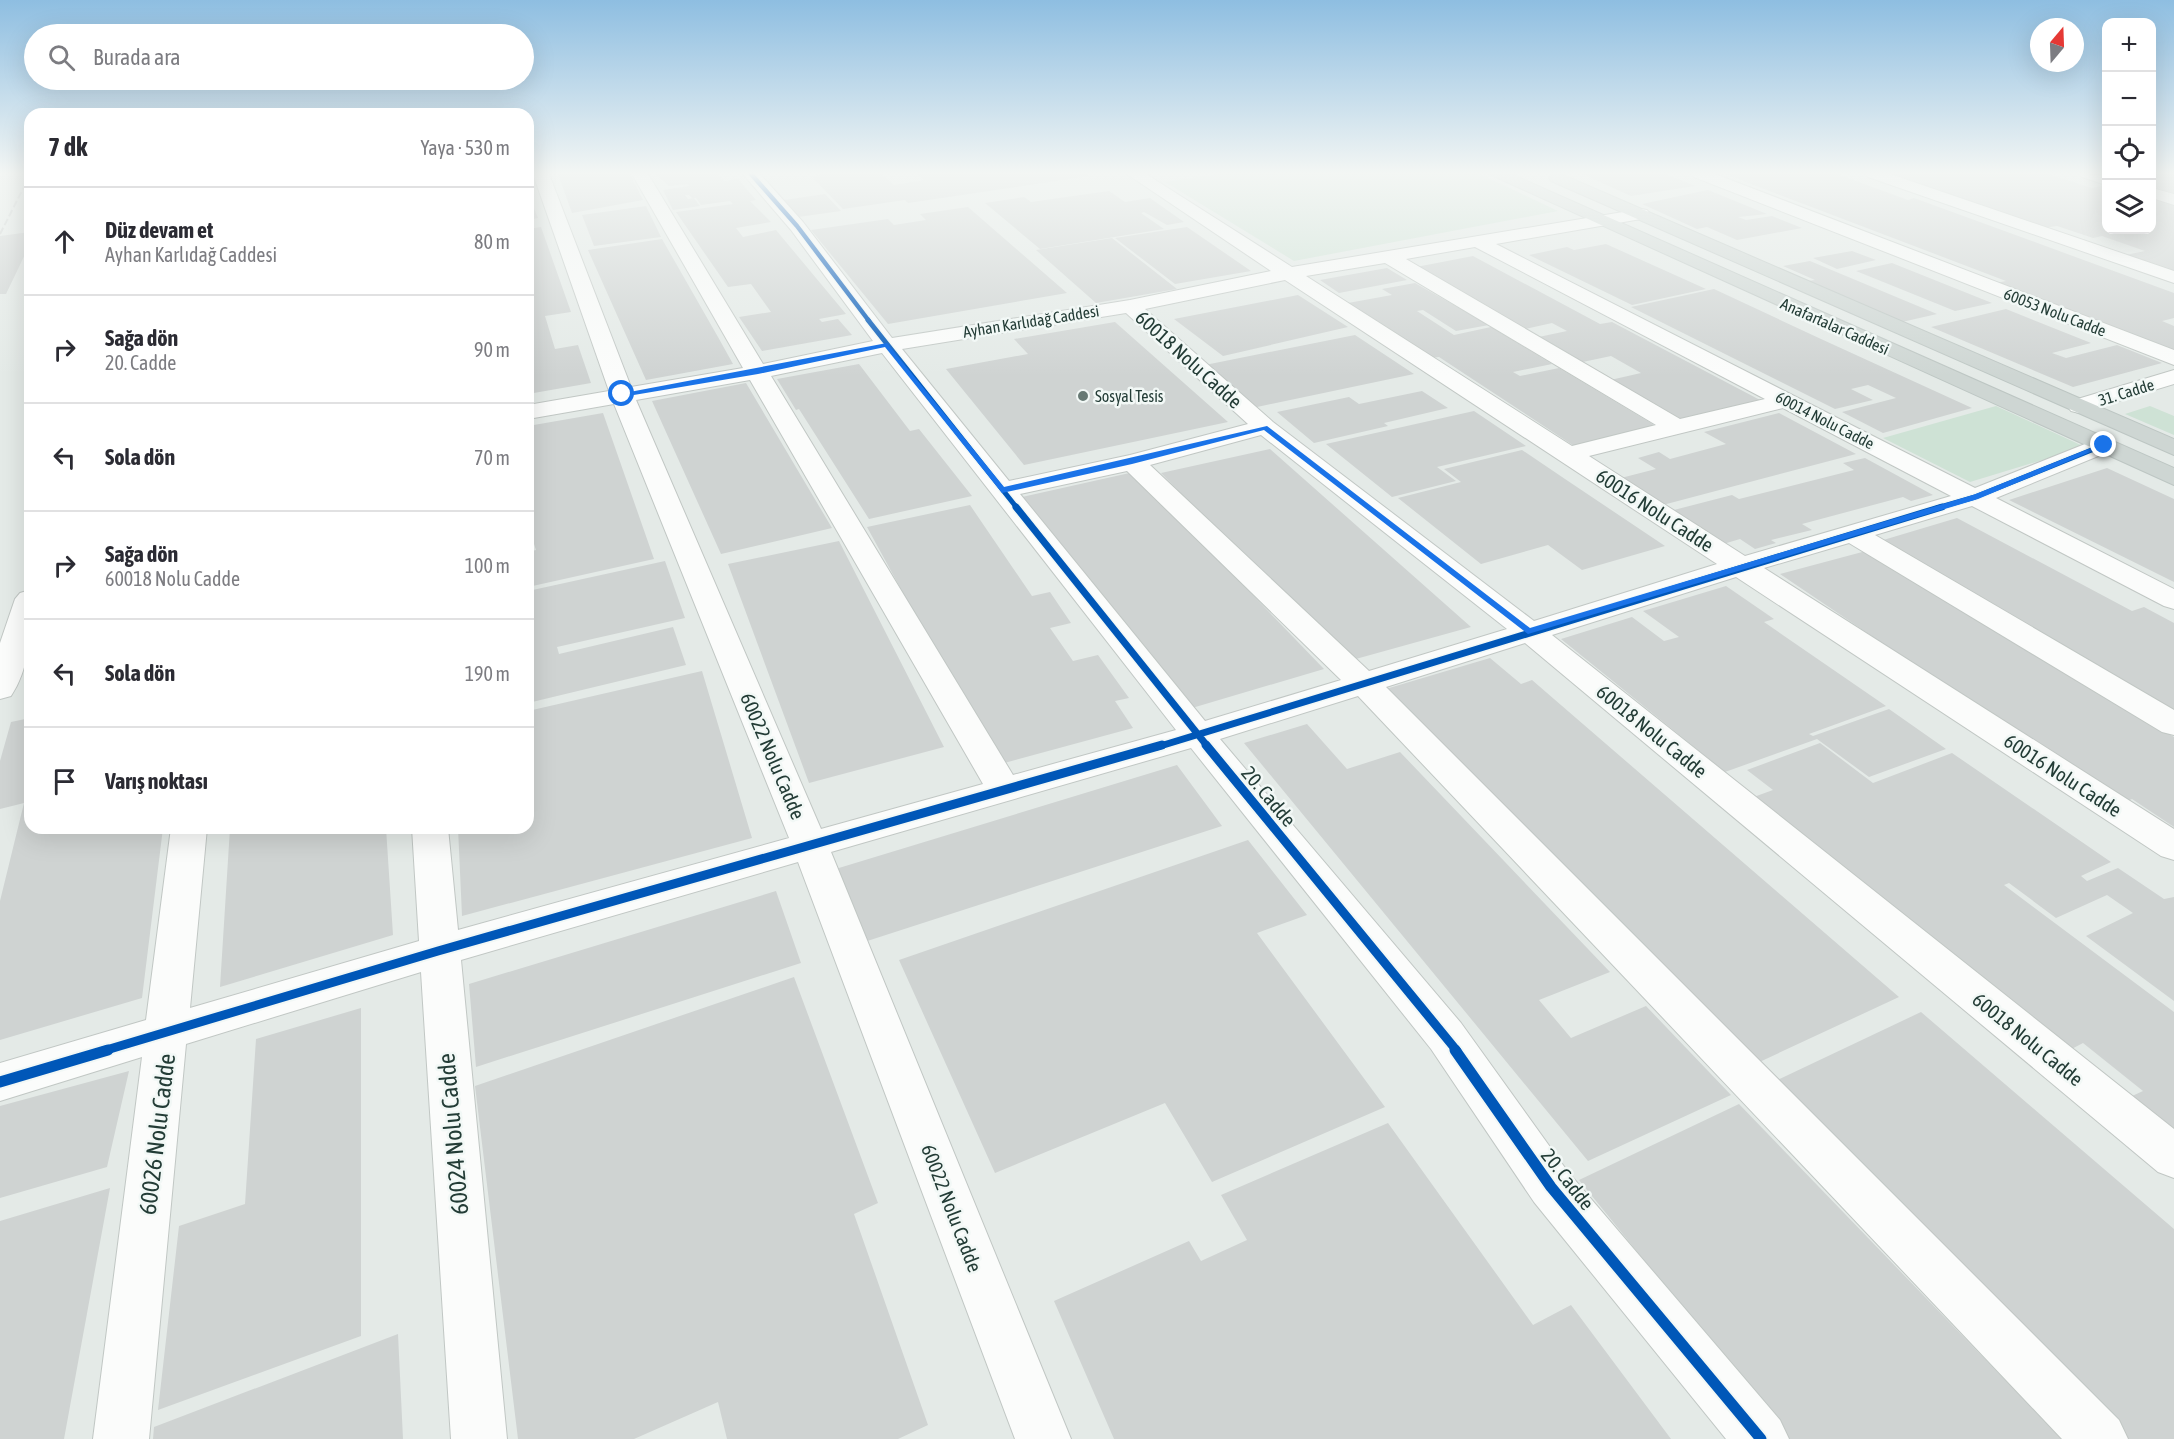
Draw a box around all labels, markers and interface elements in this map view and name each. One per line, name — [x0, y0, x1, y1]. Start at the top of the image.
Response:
north arrow — [2030, 18, 2084, 72]
map controls — [2102, 18, 2156, 234]
button: + — [2102, 18, 2156, 72]
search box — [24, 24, 534, 90]
icon: search — [45, 41, 78, 74]
text: Burada ara — [93, 44, 181, 70]
button: − — [2102, 72, 2156, 126]
button: locate — [2102, 126, 2156, 180]
text: 7 dk — [48, 132, 88, 162]
text: Yaya · 530 m — [421, 136, 510, 159]
button: layers — [2102, 180, 2156, 234]
text: Düz devam et — [105, 217, 213, 243]
icon: ahead — [48, 225, 81, 258]
text: 80 m — [474, 230, 510, 253]
text: Ayhan Karlıdağ Caddesi — [105, 243, 277, 266]
street label: 60053 Nolu Cadde — [2001, 284, 2109, 340]
street label: Anafartalar Caddesi — [1778, 294, 1892, 358]
street label: Ayhan Karlıdağ Caddesi — [962, 301, 1101, 342]
street label: 60018 Nolu Cadde — [1131, 305, 1247, 413]
text: Sağa dön — [105, 325, 178, 351]
icon: right — [48, 333, 81, 366]
text: 90 m — [474, 338, 510, 361]
text: 20. Cadde — [105, 351, 176, 374]
street label: 31. Cadde — [2096, 375, 2156, 409]
route start — [608, 380, 634, 406]
place label: Sosyal Tesis — [1095, 387, 1164, 406]
street label: 60014 Nolu Cadde — [1773, 387, 1877, 453]
marker: Sosyal Tesis — [1076, 389, 1090, 403]
route end — [2090, 431, 2116, 457]
icon: left — [48, 441, 81, 474]
text: Sola dön — [105, 444, 175, 470]
text: 70 m — [474, 446, 510, 469]
street label: 60016 Nolu Cadde — [1592, 464, 1718, 556]
text: Sağa dön — [105, 541, 178, 567]
icon: right — [48, 549, 81, 582]
text: 100 m — [465, 554, 510, 577]
text: 60018 Nolu Cadde — [105, 567, 240, 590]
icon: left — [48, 657, 81, 690]
text: Sola dön — [105, 660, 175, 686]
text: 190 m — [465, 662, 510, 685]
street label: 60018 Nolu Cadde — [1592, 680, 1712, 782]
street label: 60022 Nolu Cadde — [736, 689, 810, 823]
street label: 60016 Nolu Cadde — [2000, 729, 2126, 821]
street label: 20. Cadde — [1237, 761, 1301, 831]
icon: arrive — [48, 765, 81, 798]
text: Varış noktası — [105, 768, 208, 794]
street label: 60018 Nolu Cadde — [1968, 988, 2088, 1090]
street label: 60026 Nolu Cadde — [134, 1052, 180, 1216]
street label: 60024 Nolu Cadde — [432, 1052, 474, 1216]
street label: 60022 Nolu Cadde — [917, 1141, 987, 1275]
street label: 20. Cadde — [1537, 1144, 1599, 1214]

